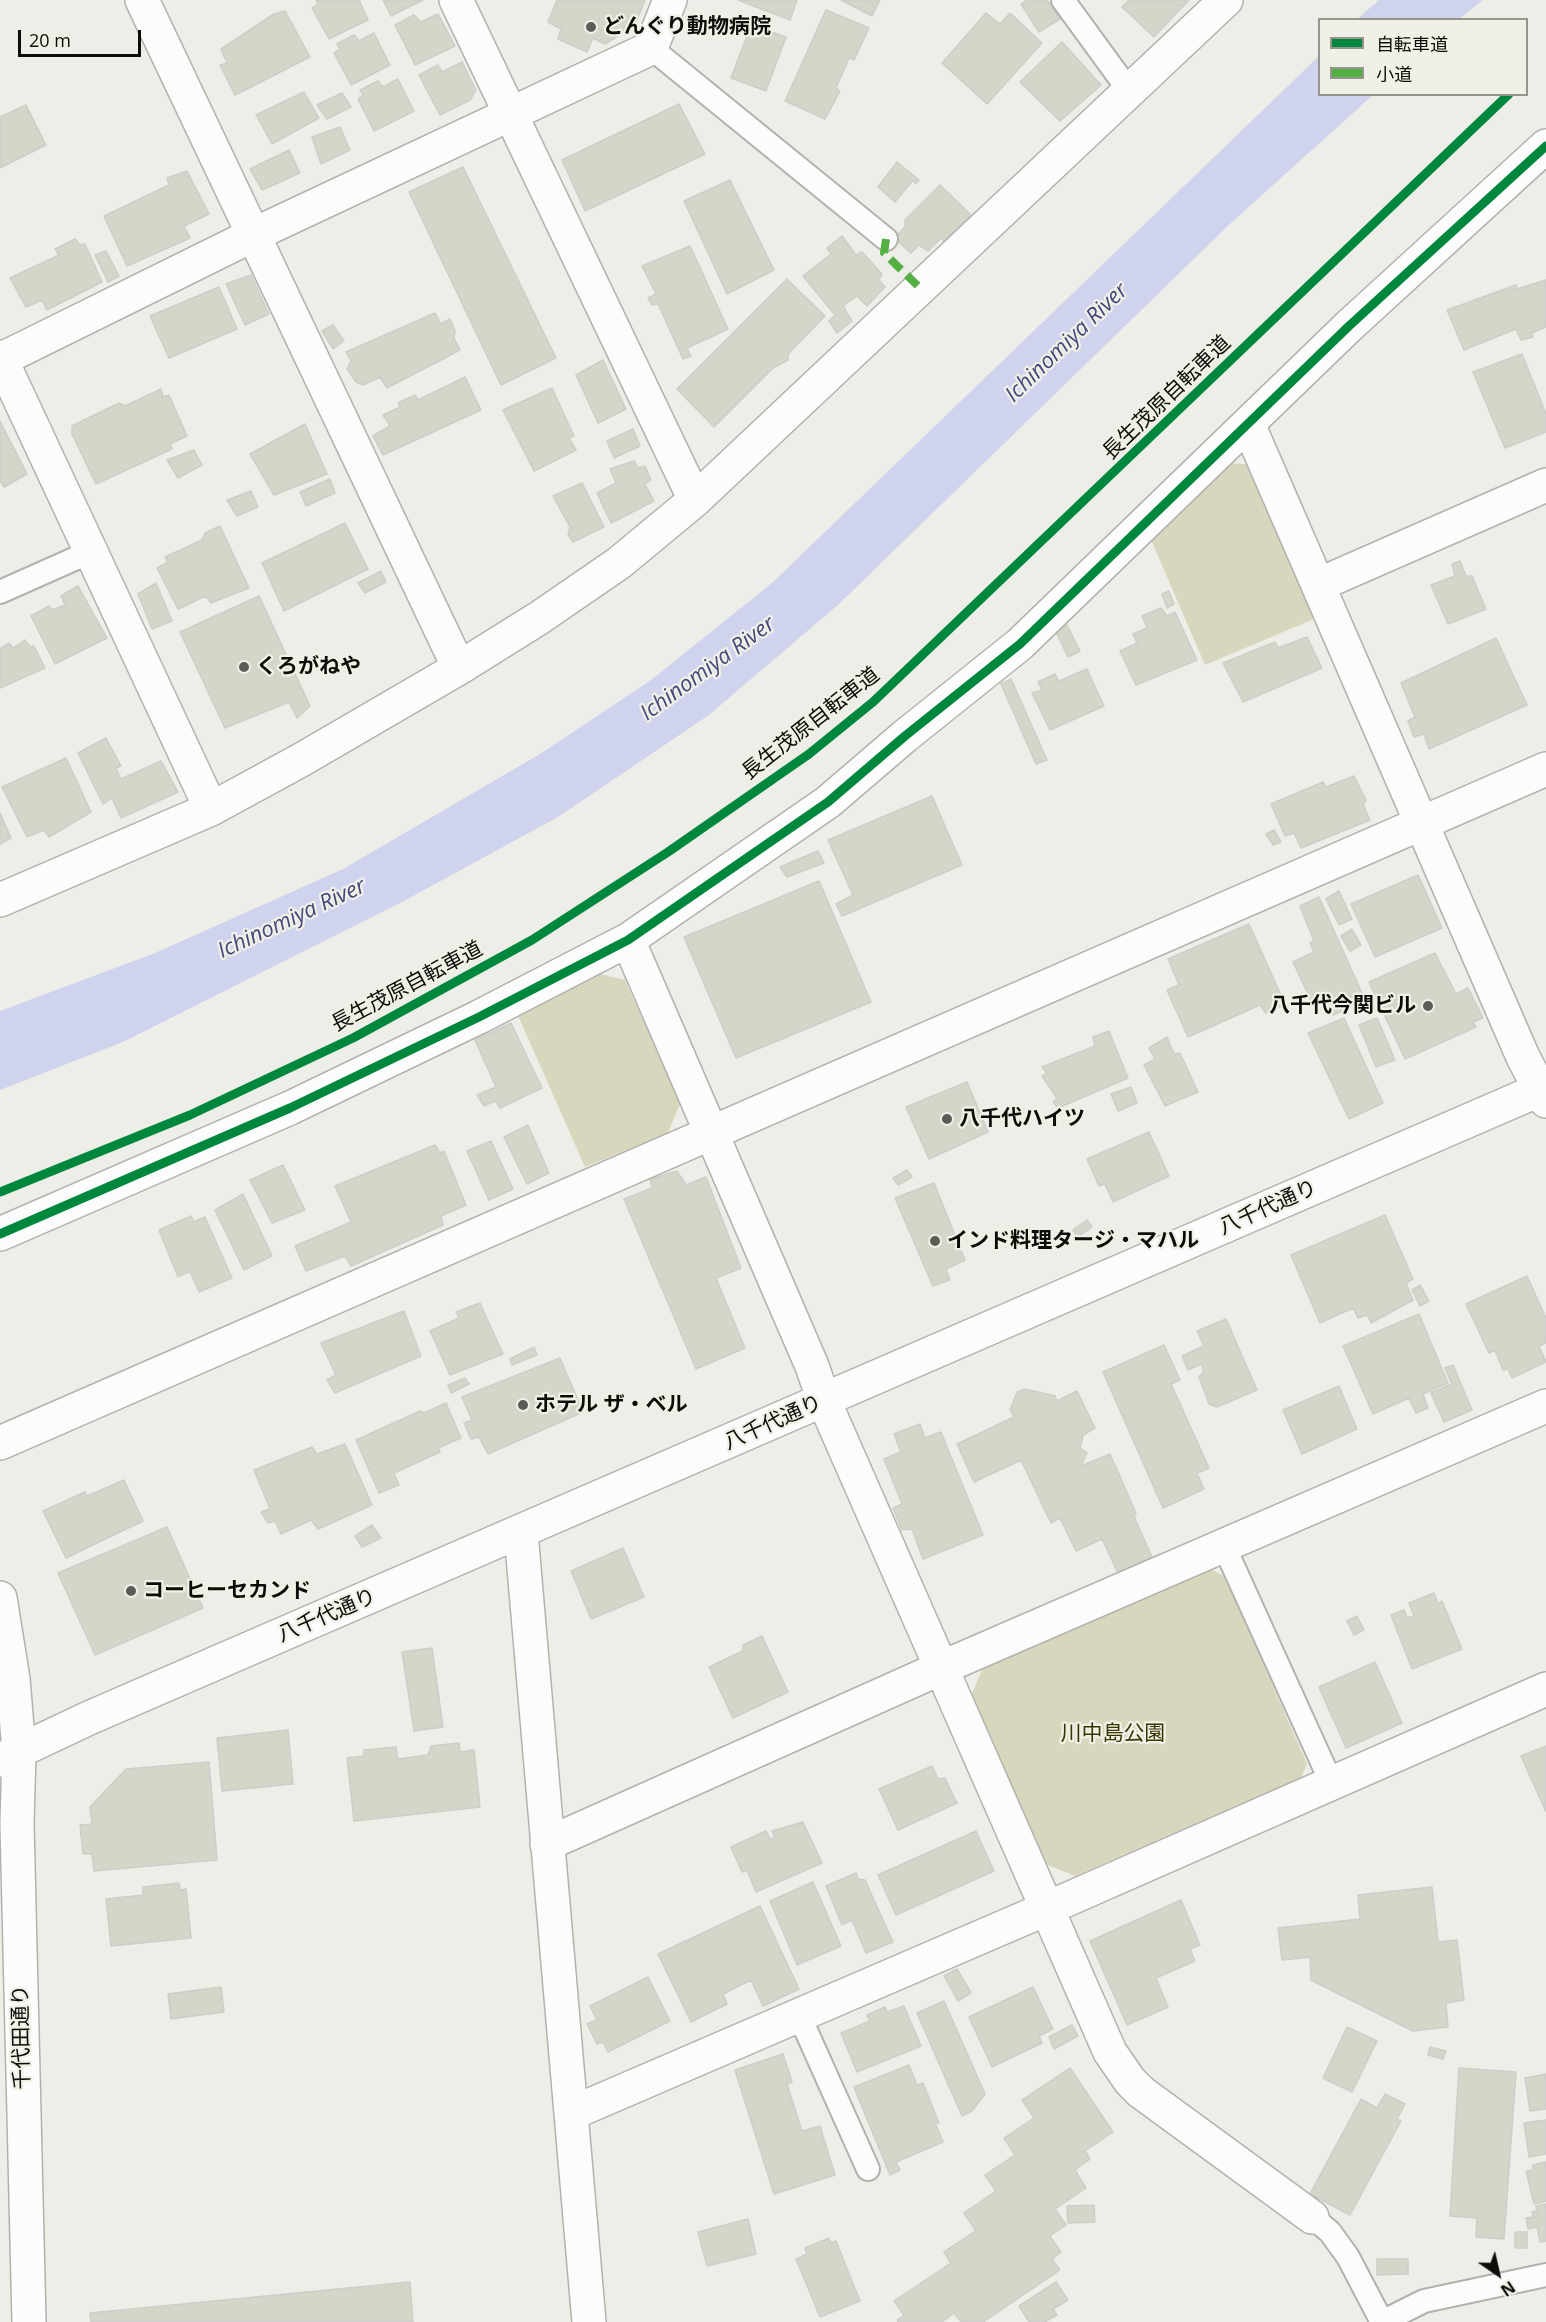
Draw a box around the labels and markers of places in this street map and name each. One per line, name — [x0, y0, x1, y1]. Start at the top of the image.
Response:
place label: どんぐり動物病院 — [603, 14, 771, 40]
marker: どんぐり動物病院 — [584, 20, 598, 34]
place label: くろがねや — [256, 654, 361, 680]
marker: くろがねや — [237, 660, 251, 674]
place label: 八千代今関ビル — [1269, 993, 1416, 1019]
marker: 八千代今関ビル — [1421, 999, 1435, 1013]
place label: 八千代ハイツ — [959, 1106, 1085, 1132]
marker: 八千代ハイツ — [940, 1112, 954, 1126]
place label: インド料理タージ・マハル — [947, 1228, 1199, 1254]
marker: インド料理タージ・マハル — [928, 1234, 942, 1248]
place label: ホテル ザ・ベル — [535, 1392, 687, 1418]
marker: ホテル ザ・ベル — [516, 1398, 530, 1412]
place label: コーヒーセカンド — [143, 1578, 311, 1604]
marker: コーヒーセカンド — [124, 1584, 138, 1598]

